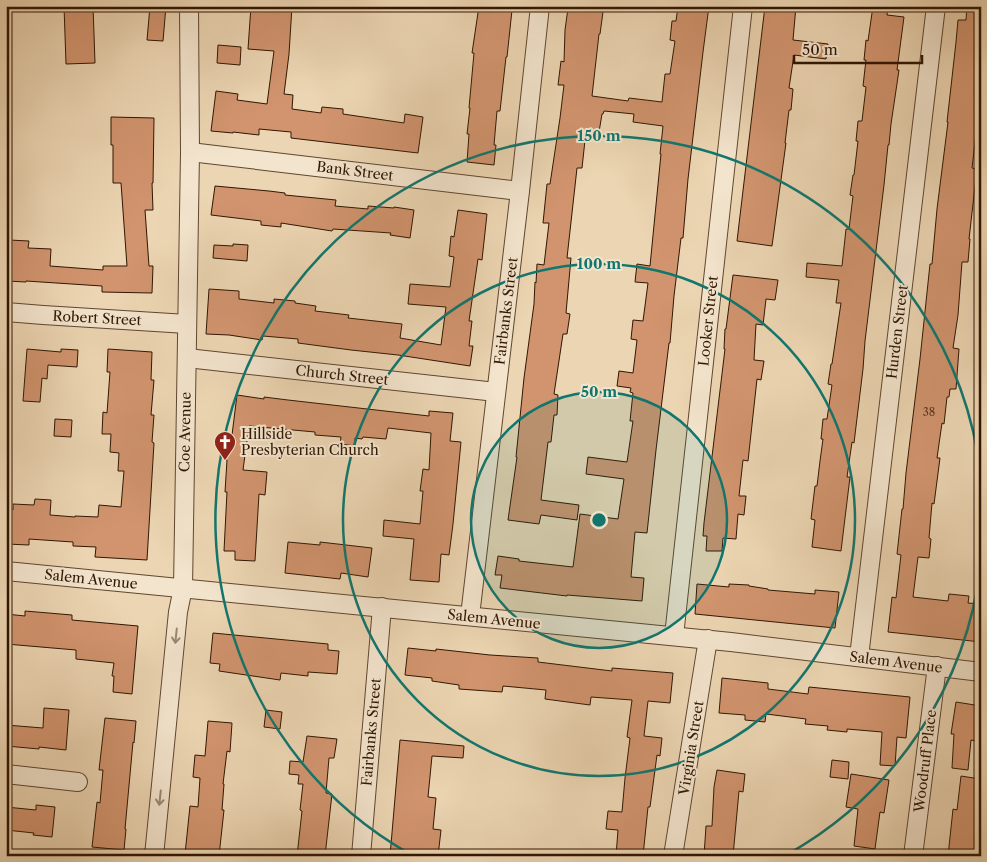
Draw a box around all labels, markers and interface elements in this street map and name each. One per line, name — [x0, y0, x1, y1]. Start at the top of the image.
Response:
scale bar — [794, 32, 922, 64]
text: 50 m — [802, 40, 838, 59]
text: 150 m — [577, 126, 621, 145]
street label: Bank Street — [316, 157, 394, 185]
text: 100 m — [577, 254, 621, 273]
street label: Fairbanks Street — [490, 256, 522, 366]
street label: Looker Street — [694, 275, 722, 367]
street label: Hurden Street — [882, 284, 912, 380]
street label: Robert Street — [52, 307, 142, 329]
street label: Church Street — [295, 361, 389, 389]
text: 50 m — [581, 382, 617, 401]
street label: Coe Avenue — [175, 392, 195, 472]
house number: 38 — [923, 405, 935, 419]
place label: Hillside Presbyterian Church — [241, 425, 379, 459]
church icon: Hillside Presbyterian Church — [213, 430, 237, 461]
centre of rings — [590, 511, 608, 529]
street label: Salem Avenue — [43, 565, 139, 593]
street label: Salem Avenue — [446, 605, 542, 633]
one-way arrow — [171, 628, 181, 644]
street label: Salem Avenue — [848, 647, 944, 677]
street label: Fairbanks Street — [357, 677, 385, 787]
street label: Virginia Street — [674, 699, 707, 798]
street label: Woodruff Place — [910, 708, 940, 815]
one-way arrow — [155, 789, 165, 805]

